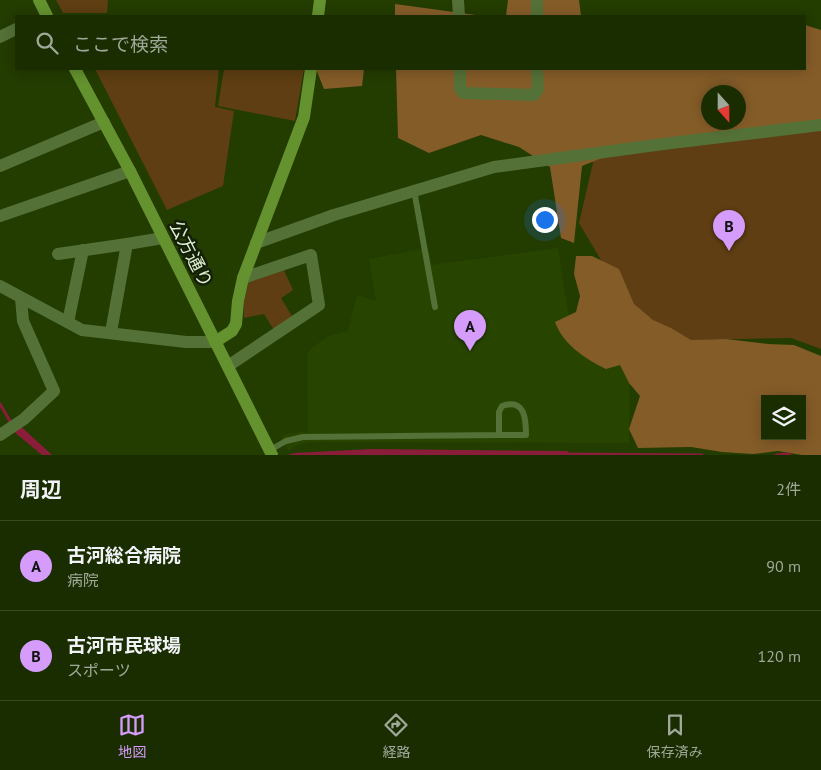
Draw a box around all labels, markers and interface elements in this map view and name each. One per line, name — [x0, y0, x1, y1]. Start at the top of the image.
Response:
search box — [15, 15, 806, 70]
icon: search — [33, 29, 61, 57]
text: ここで検索 — [73, 32, 168, 56]
north arrow — [701, 85, 746, 130]
your location — [532, 207, 558, 233]
pin: B — [713, 210, 745, 251]
street label: 公方通り — [165, 216, 218, 291]
pin: A — [454, 310, 486, 351]
map controls — [761, 395, 806, 440]
button: layers — [761, 395, 806, 440]
text: 周辺 — [20, 476, 62, 503]
text: 2件 — [776, 479, 801, 499]
text: 古河総合病院 — [67, 543, 181, 567]
text: A — [31, 556, 41, 576]
text: 90 m — [766, 556, 801, 576]
text: 病院 — [67, 570, 99, 590]
text: 古河市民球場 — [67, 633, 181, 657]
text: B — [31, 646, 41, 666]
text: 120 m — [758, 646, 801, 666]
text: スポーツ — [67, 660, 131, 680]
tab: 地図 — [118, 711, 146, 761]
tab: 経路 — [382, 711, 410, 761]
tab: 保存済み — [647, 711, 703, 761]

